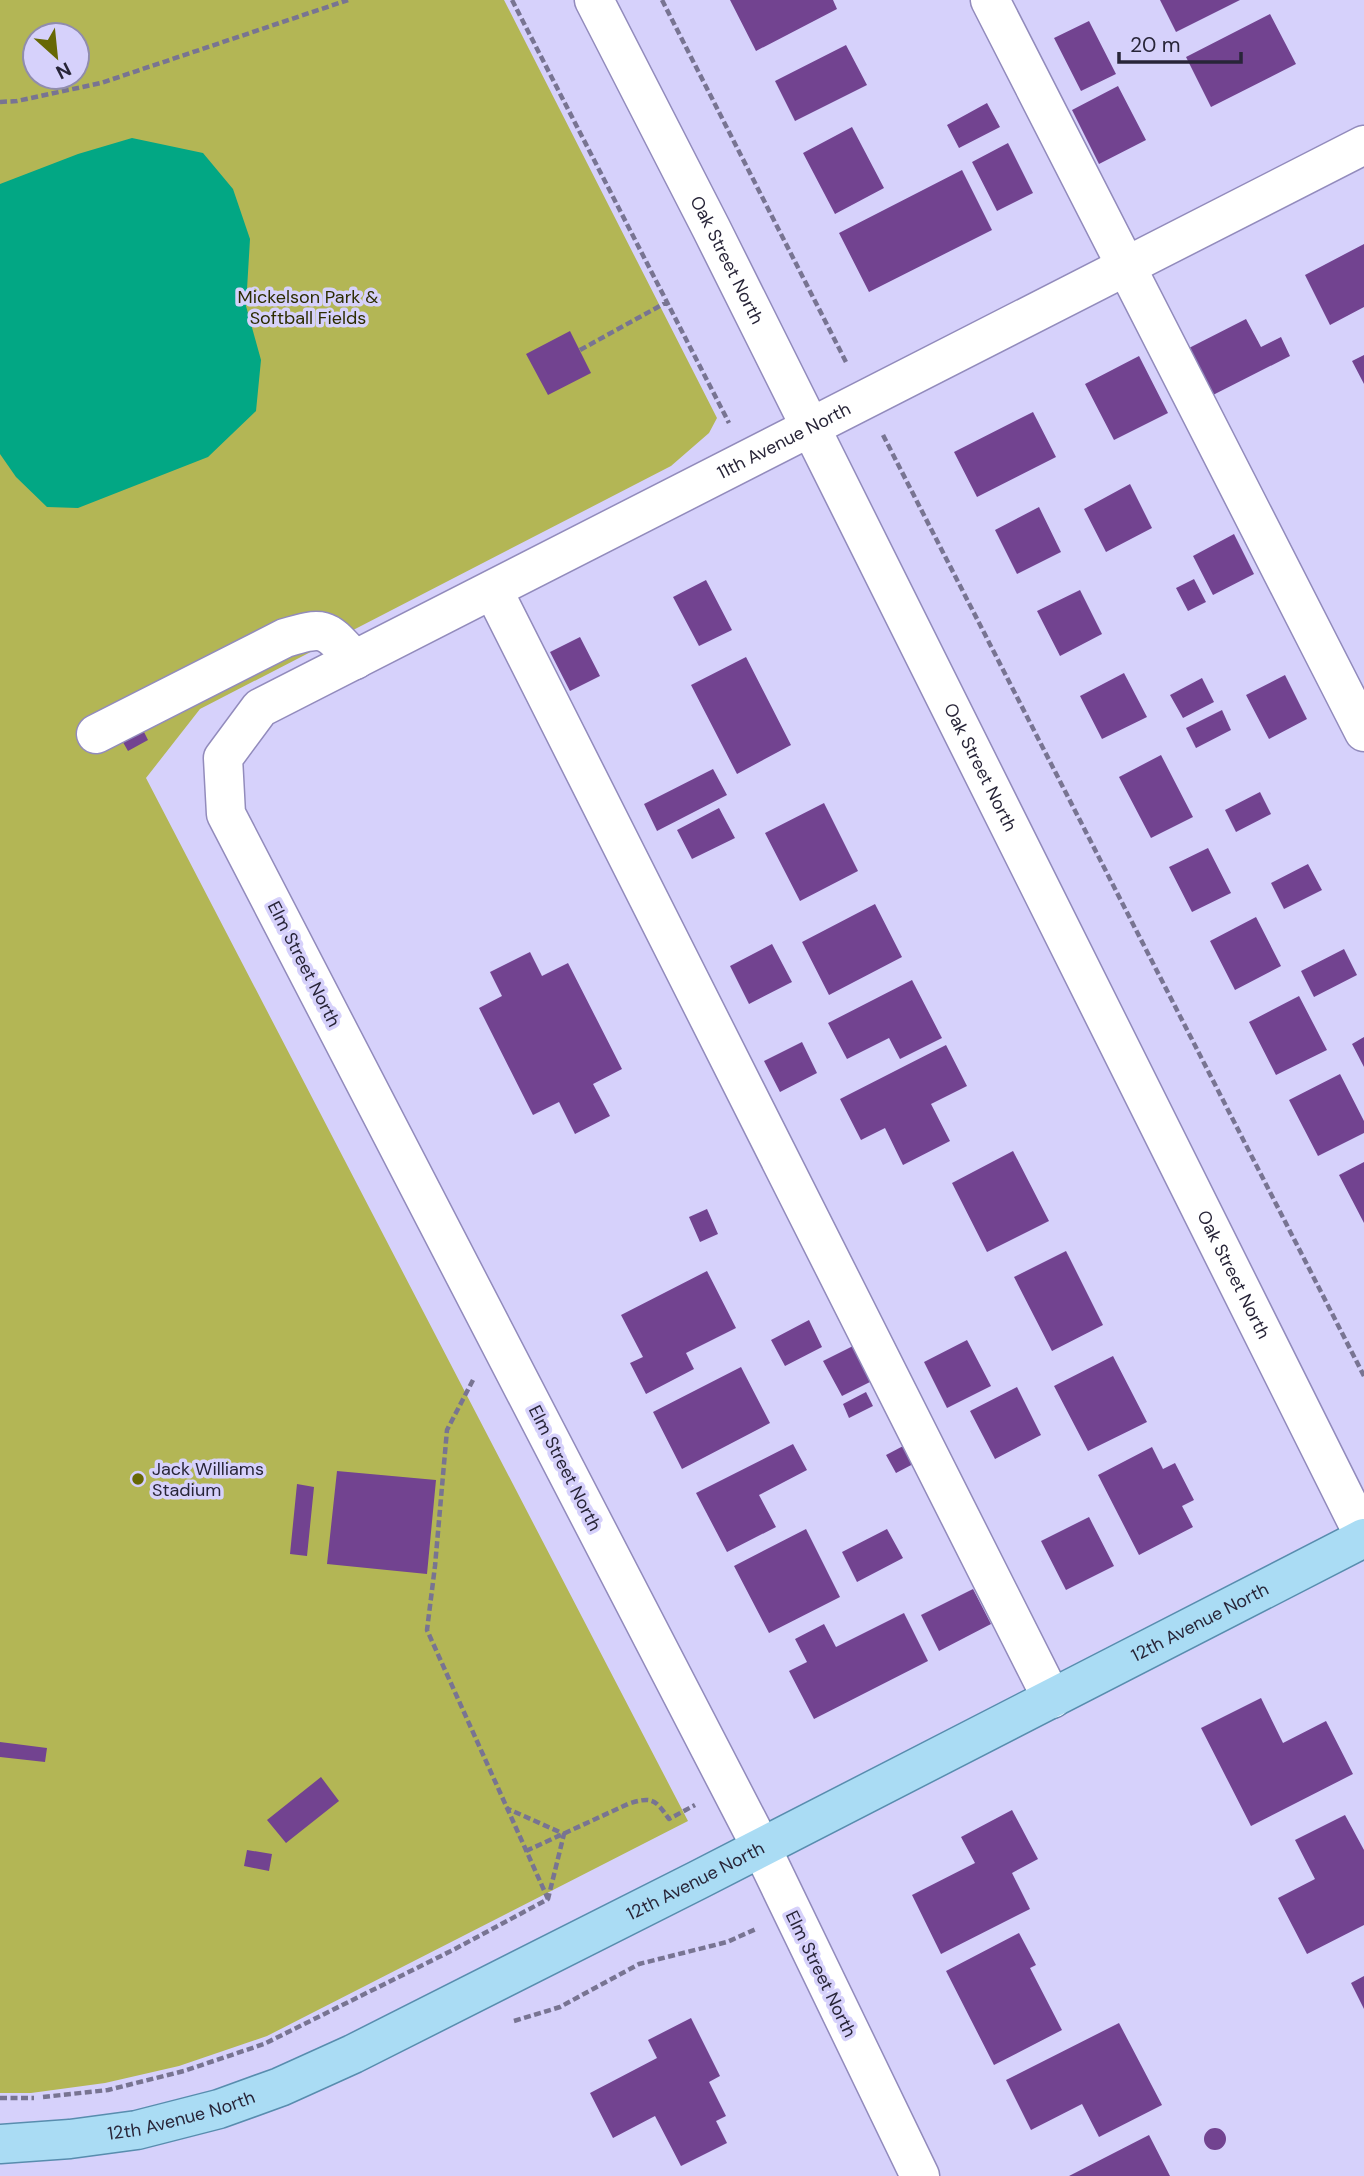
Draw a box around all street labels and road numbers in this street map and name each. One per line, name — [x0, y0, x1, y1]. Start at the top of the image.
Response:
street label: Oak Street North — [685, 192, 769, 328]
street label: 11th Avenue North — [713, 397, 855, 485]
street label: Oak Street North — [938, 699, 1022, 836]
street label: Elm Street North — [262, 897, 346, 1031]
street label: Oak Street North — [1191, 1206, 1276, 1343]
street label: Elm Street North — [523, 1401, 607, 1535]
street label: 12th Avenue North — [1127, 1577, 1273, 1668]
street label: 12th Avenue North — [622, 1836, 768, 1926]
street label: Elm Street North — [780, 1907, 862, 2041]
street label: 12th Avenue North — [106, 2085, 258, 2146]

